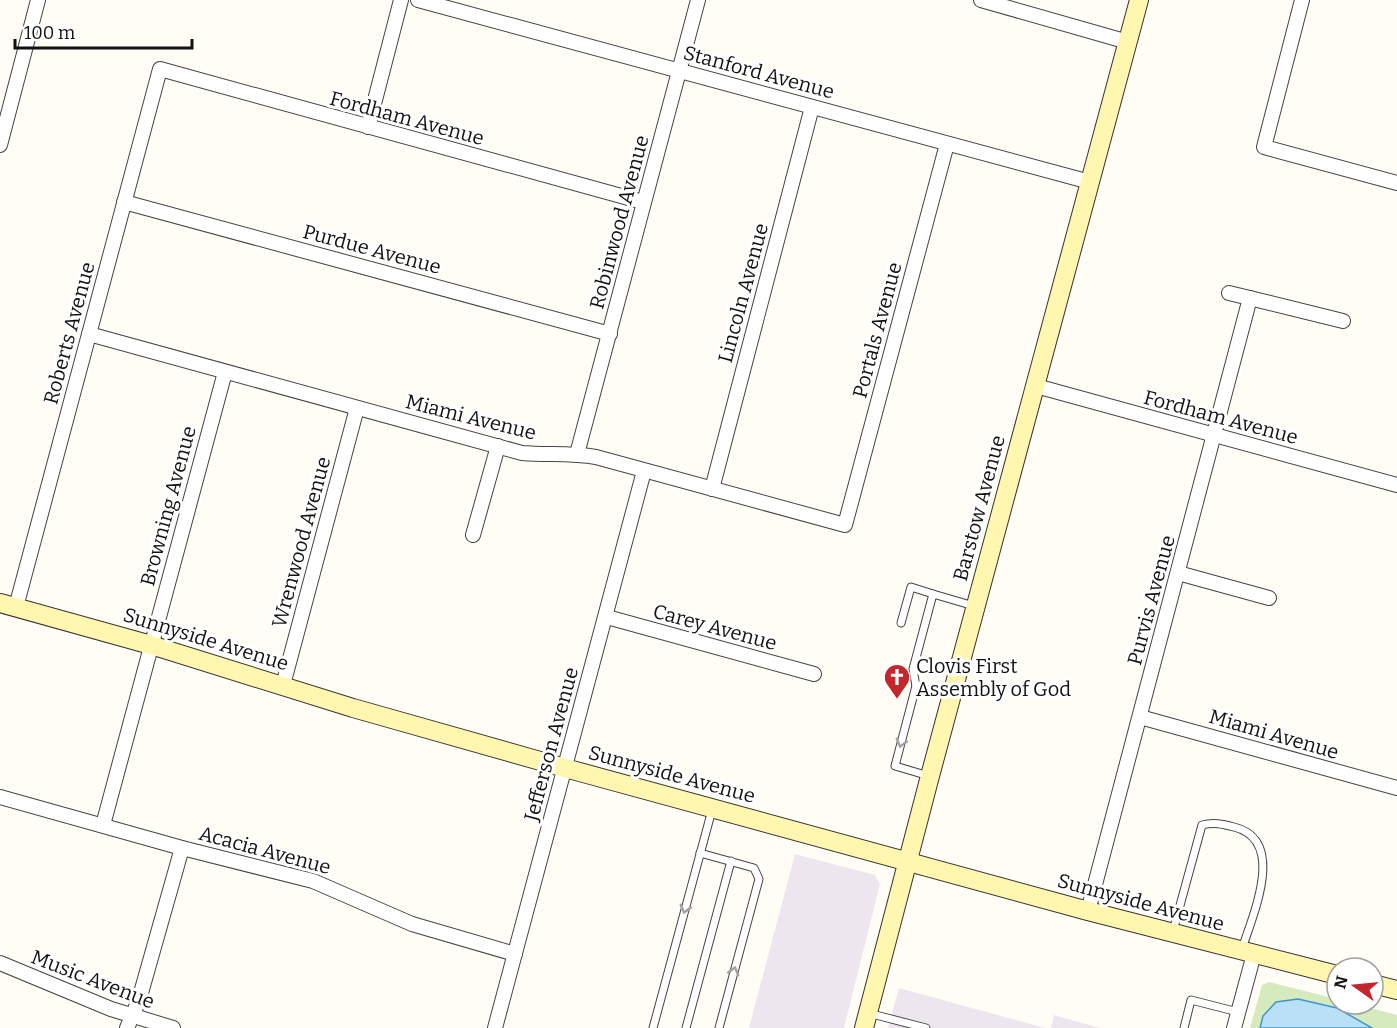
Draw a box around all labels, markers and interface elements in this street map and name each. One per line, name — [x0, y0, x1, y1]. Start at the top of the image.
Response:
scale bar — [15, 12, 192, 50]
text: 100 m — [24, 22, 75, 44]
street label: Stanford Avenue — [681, 40, 837, 104]
street label: Fordham Avenue — [327, 86, 487, 150]
street label: Robinwood Avenue — [584, 133, 654, 311]
street label: Purdue Avenue — [300, 219, 444, 279]
street label: Lincoln Avenue — [713, 221, 773, 365]
street label: Roberts Avenue — [38, 259, 100, 407]
street label: Portals Avenue — [847, 259, 907, 401]
street label: Fordham Avenue — [1141, 385, 1301, 449]
street label: Miami Avenue — [403, 389, 539, 445]
street label: Browning Avenue — [135, 423, 201, 589]
street label: Barstow Avenue — [948, 432, 1010, 584]
street label: Wrenwood Avenue — [267, 454, 335, 630]
street label: Purvis Avenue — [1122, 533, 1180, 667]
street label: Carey Avenue — [650, 599, 780, 655]
street label: Sunnyside Avenue — [120, 602, 292, 676]
place label: Clovis First Assembly of God — [916, 654, 1071, 701]
church icon: Clovis First Assembly of God — [882, 662, 912, 700]
street label: Jefferson Avenue — [519, 664, 583, 825]
street label: Miami Avenue — [1206, 704, 1342, 764]
one-way arrow — [896, 738, 909, 748]
street label: Sunnyside Avenue — [586, 740, 758, 808]
street label: Acacia Avenue — [196, 821, 334, 879]
street label: Sunnyside Avenue — [1055, 868, 1227, 936]
one-way arrow — [680, 903, 692, 914]
street label: Music Avenue — [28, 944, 158, 1014]
north arrow — [1325, 956, 1385, 1016]
one-way arrow — [727, 967, 739, 977]
text: N — [1330, 974, 1352, 991]

